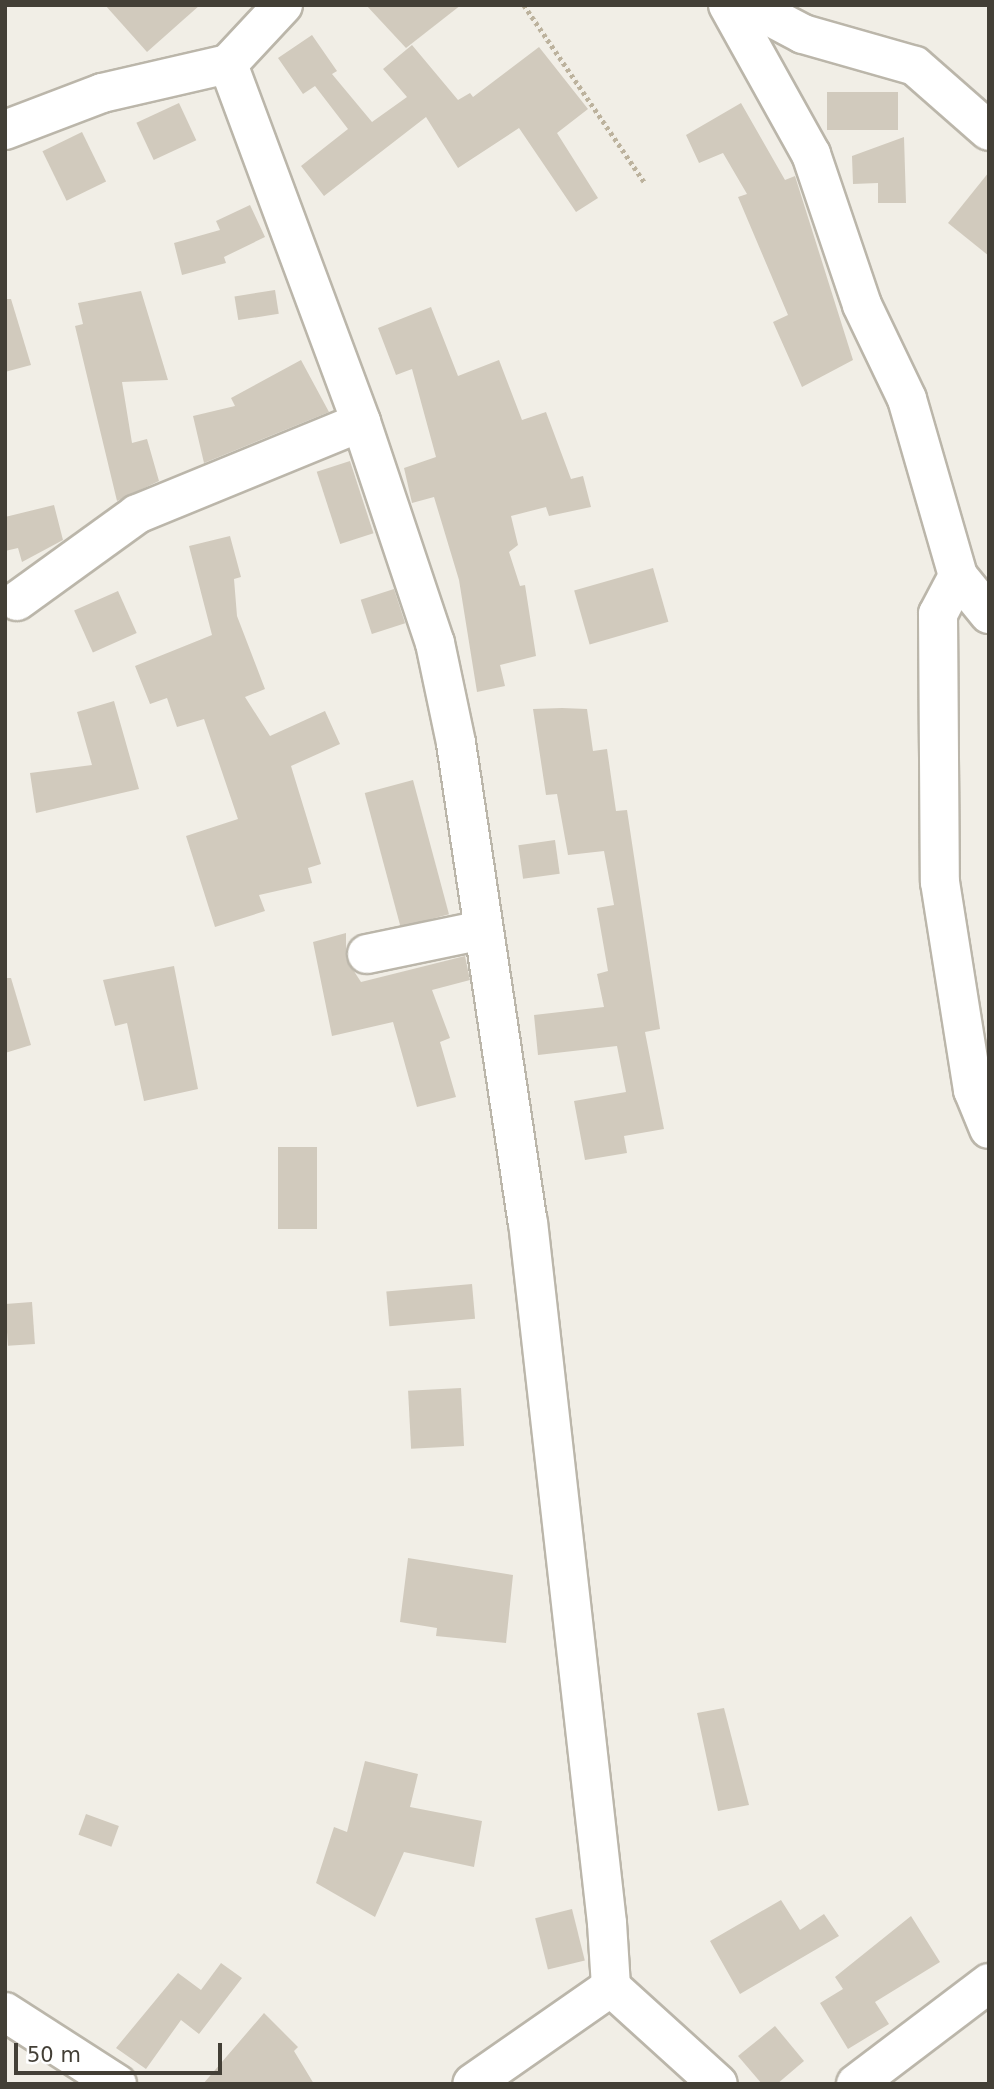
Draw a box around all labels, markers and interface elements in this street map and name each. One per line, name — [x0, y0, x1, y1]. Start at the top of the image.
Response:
scale bar — [18, 2030, 226, 2074]
text: 50 m — [27, 2043, 81, 2067]

